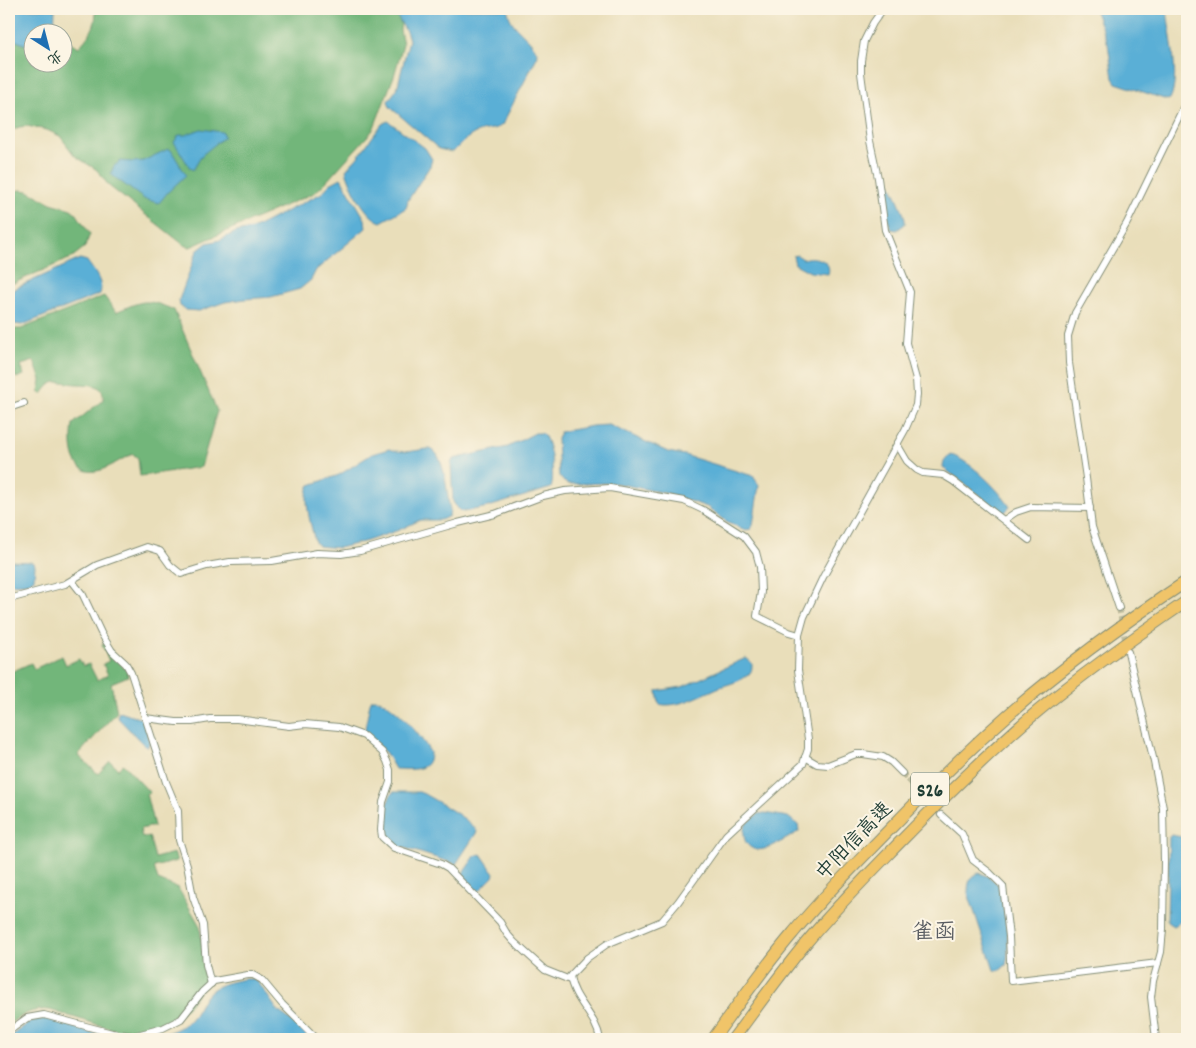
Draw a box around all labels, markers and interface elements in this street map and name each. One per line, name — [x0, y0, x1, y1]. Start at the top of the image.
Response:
north arrow — [22, 22, 72, 72]
text: 北 — [43, 45, 66, 69]
road number: S26 — [911, 772, 949, 806]
street label: 中阳信高速 — [810, 796, 900, 888]
district label: 雀函 — [912, 918, 956, 949]

